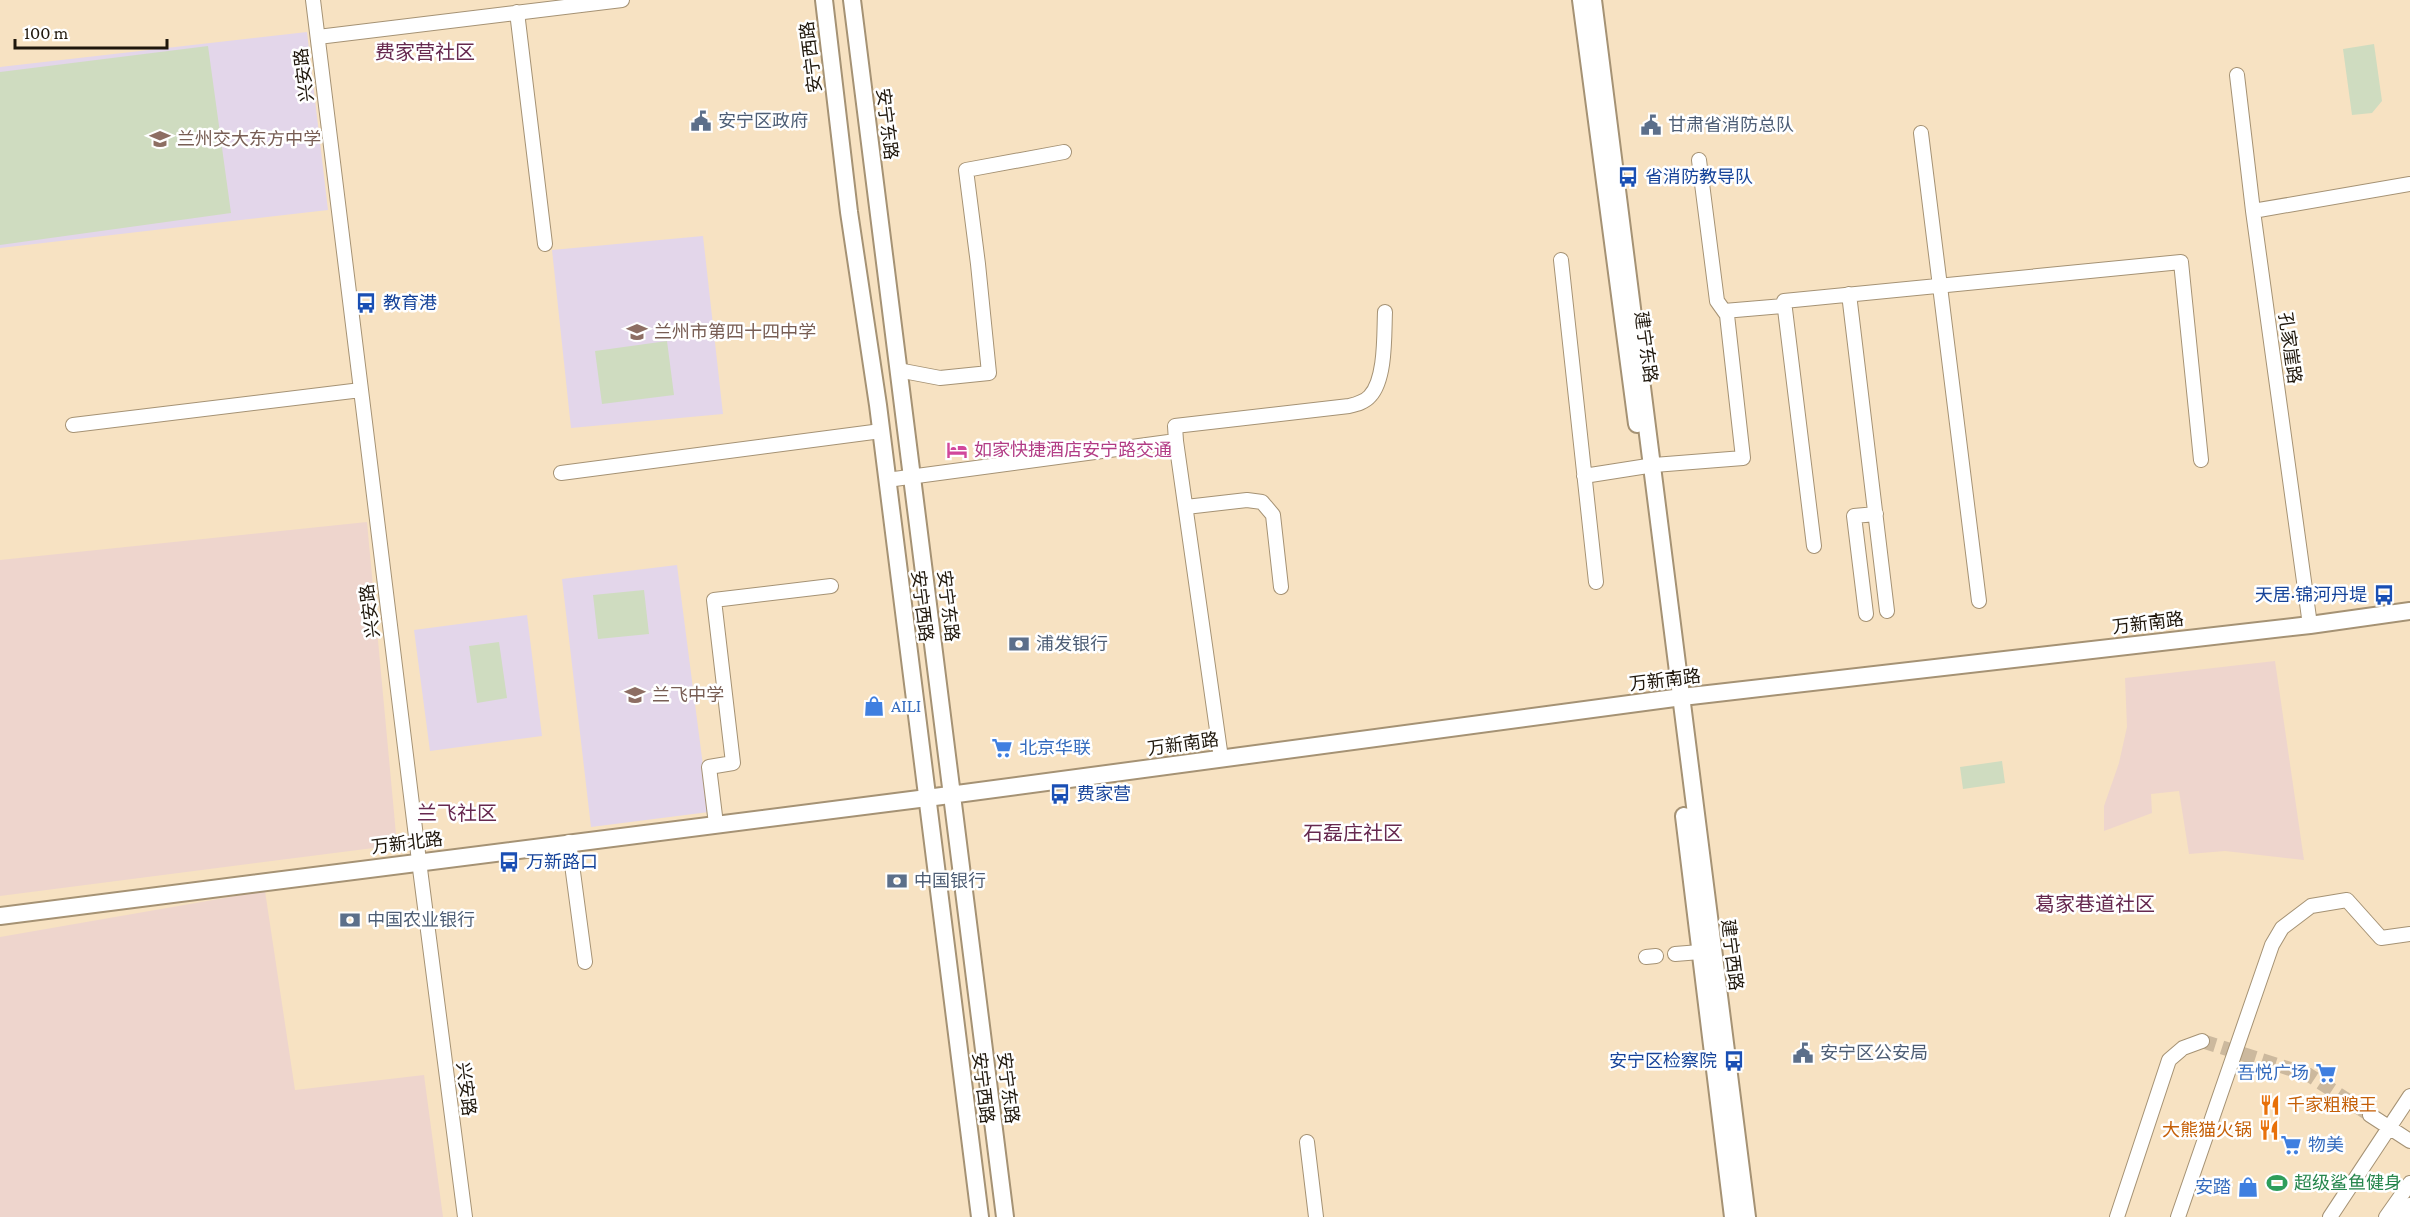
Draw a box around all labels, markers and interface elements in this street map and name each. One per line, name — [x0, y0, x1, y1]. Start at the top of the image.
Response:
scale bar — [15, 12, 166, 50]
street label: 安宁西路 — [797, 20, 825, 94]
text: 100 m — [24, 23, 69, 43]
district label: 费家营社区 — [375, 41, 475, 63]
street label: 兴安路 — [291, 47, 317, 103]
street label: 安宁东路 — [873, 87, 901, 161]
public building icon: 安宁区政府 — [689, 109, 713, 133]
place label: 安宁区政府 — [718, 111, 808, 131]
public building icon: 甘肃省消防总队 — [1639, 113, 1663, 137]
place label: 甘肃省消防总队 — [1668, 115, 1794, 135]
school or university icon: 兰州交大东方中学 — [148, 127, 172, 151]
place label: 兰州交大东方中学 — [177, 129, 321, 149]
bus stop icon: 省消防教导队 — [1616, 165, 1640, 189]
place label: 省消防教导队 — [1645, 167, 1753, 187]
bus stop icon: 教育港 — [354, 291, 378, 315]
place label: 教育港 — [383, 293, 437, 313]
street label: 建宁东路 — [1631, 310, 1661, 384]
street label: 孔家崖路 — [2275, 311, 2305, 385]
school or university icon: 兰州市第四十四中学 — [625, 320, 649, 344]
place label: 兰州市第四十四中学 — [654, 322, 816, 342]
hotel icon: 如家快捷酒店安宁路交通 — [945, 438, 969, 462]
place label: 如家快捷酒店安宁路交通 — [974, 440, 1172, 460]
street label: 安宁西路 — [908, 569, 936, 643]
street label: 安宁东路 — [934, 569, 962, 643]
street label: 兴安路 — [357, 583, 383, 639]
bus stop icon: 天居·锦河丹堤 — [2372, 583, 2396, 607]
place label: 天居·锦河丹堤 — [2255, 585, 2367, 605]
street label: 万新南路 — [2111, 609, 2185, 637]
bank icon: 浦发银行 — [1007, 632, 1031, 656]
place label: 浦发银行 — [1036, 634, 1108, 654]
street label: 万新南路 — [1628, 666, 1702, 694]
school or university icon: 兰飞中学 — [623, 683, 647, 707]
place label: 兰飞中学 — [652, 685, 724, 705]
shop icon: AILI — [862, 694, 886, 718]
place label: AILI — [891, 696, 921, 716]
street label: 万新南路 — [1146, 729, 1220, 759]
supermarket icon: 北京华联 — [990, 736, 1014, 760]
place label: 北京华联 — [1019, 738, 1091, 758]
bus stop icon: 费家营 — [1048, 782, 1072, 806]
place label: 费家营 — [1077, 784, 1131, 804]
district label: 兰飞社区 — [417, 802, 497, 824]
district label: 石磊庄社区 — [1303, 822, 1403, 844]
street label: 万新北路 — [370, 829, 444, 857]
bus stop icon: 万新路口 — [497, 850, 521, 874]
place label: 万新路口 — [526, 852, 598, 872]
bank icon: 中国银行 — [885, 869, 909, 893]
place label: 中国银行 — [914, 871, 986, 891]
district label: 葛家巷道社区 — [2035, 893, 2155, 915]
bank icon: 中国农业银行 — [338, 908, 362, 932]
place label: 中国农业银行 — [367, 910, 475, 930]
street label: 建宁西路 — [1718, 918, 1746, 992]
public building icon: 安宁区公安局 — [1791, 1041, 1815, 1065]
place label: 安宁区公安局 — [1820, 1043, 1928, 1063]
bus stop icon: 安宁区检察院 — [1722, 1049, 1746, 1073]
street label: 安宁西路 — [969, 1051, 997, 1125]
street label: 安宁东路 — [994, 1051, 1022, 1125]
place label: 安宁区检察院 — [1609, 1051, 1717, 1071]
street label: 兴安路 — [453, 1061, 479, 1117]
supermarket icon: 吾悦广场 — [2314, 1061, 2338, 1085]
place label: 吾悦广场 — [2237, 1063, 2309, 1083]
restaurant icon: 千家粗粮王 — [2258, 1093, 2282, 1117]
place label: 千家粗粮王 — [2287, 1095, 2377, 1115]
restaurant icon: 大熊猫火锅 — [2257, 1118, 2281, 1142]
place label: 大熊猫火锅 — [2162, 1120, 2252, 1140]
supermarket icon: 物美 — [2279, 1133, 2303, 1157]
place label: 物美 — [2308, 1135, 2344, 1155]
sports icon: 超级鲨鱼健身 — [2265, 1171, 2289, 1195]
place label: 超级鲨鱼健身 — [2294, 1173, 2402, 1193]
shop icon: 安踏 — [2236, 1175, 2260, 1199]
place label: 安踏 — [2195, 1177, 2231, 1197]

